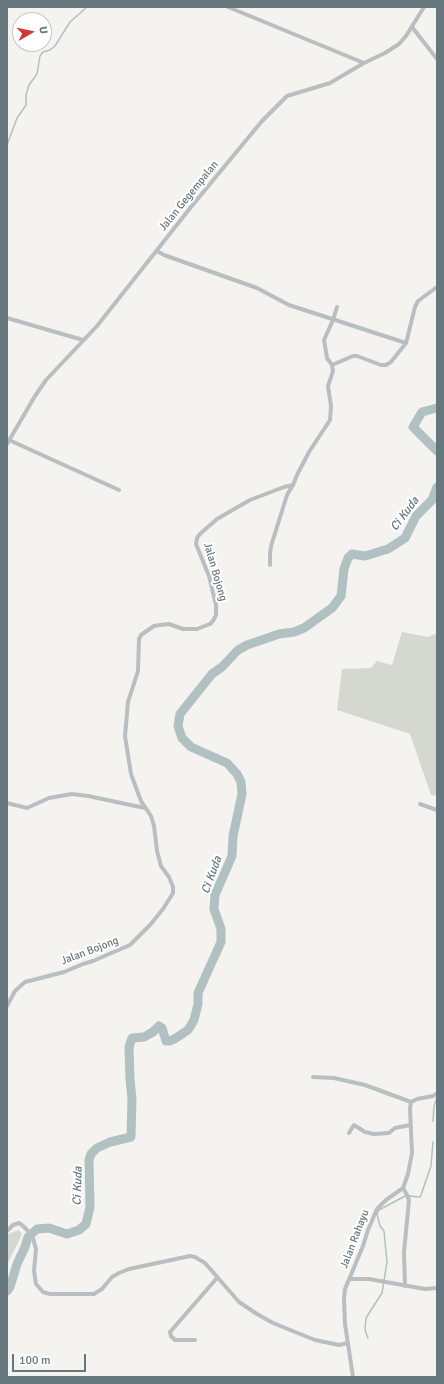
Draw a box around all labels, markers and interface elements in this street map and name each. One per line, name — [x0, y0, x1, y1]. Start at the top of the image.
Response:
north arrow — [12, 12, 52, 52]
text: U — [36, 26, 50, 35]
street label: Jalan Gegempalan — [157, 158, 221, 234]
water label: Ci Kuda — [387, 494, 423, 534]
street label: Jalan Bojong — [200, 541, 230, 603]
water label: Ci Kuda — [199, 854, 225, 896]
street label: Jalan Bojong — [59, 934, 121, 968]
water label: Ci Kuda — [70, 1166, 86, 1206]
street label: Jalan Rahayu — [338, 1208, 372, 1270]
scale bar — [14, 1346, 88, 1372]
text: 100 m — [19, 1353, 51, 1368]

